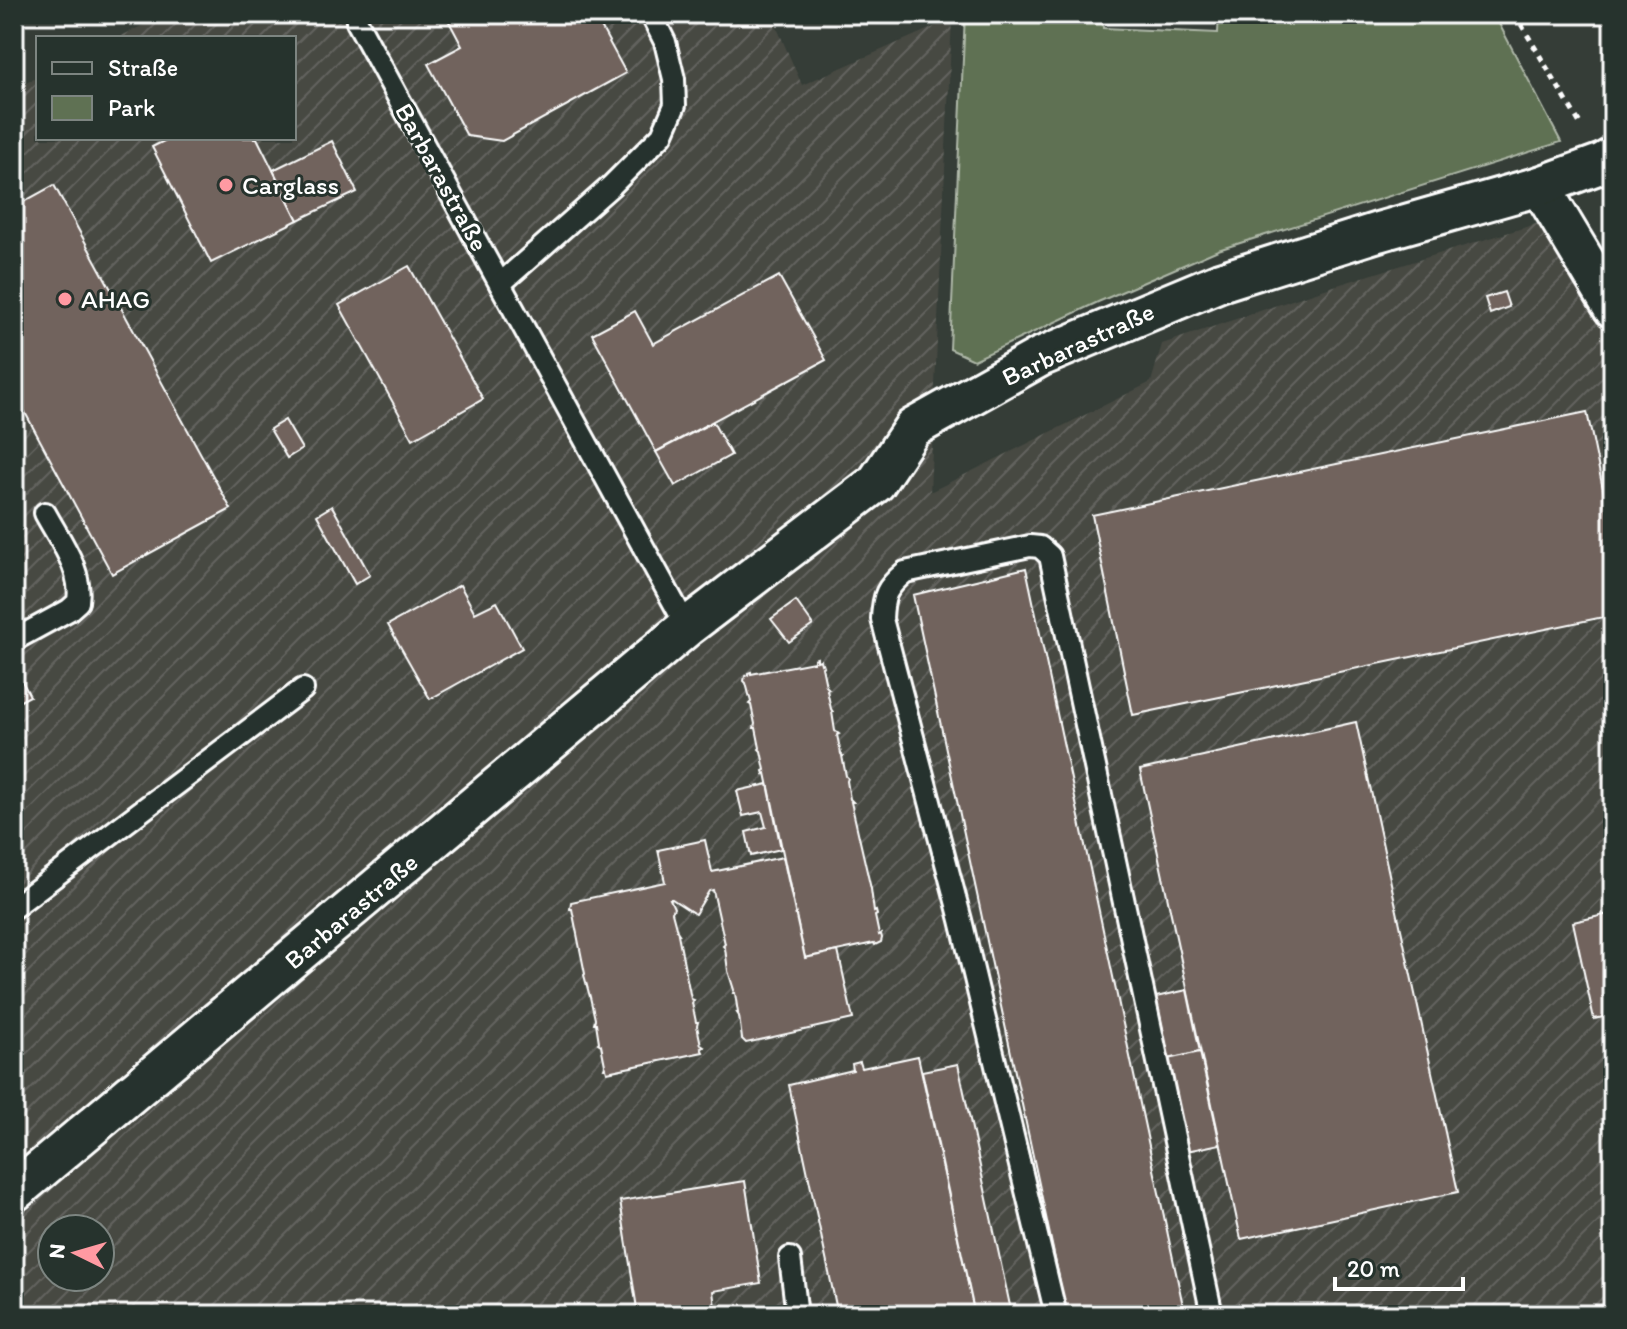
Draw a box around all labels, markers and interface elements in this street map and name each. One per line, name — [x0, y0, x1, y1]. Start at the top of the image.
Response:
legend — [36, 36, 296, 140]
text: Straße — [108, 53, 178, 82]
text: Park — [108, 93, 155, 122]
street label: Barbarastraße — [388, 97, 496, 257]
place label: Carglass — [242, 169, 339, 201]
marker: Carglass — [217, 176, 235, 194]
place label: AHAG — [81, 283, 150, 315]
marker: AHAG — [56, 290, 74, 308]
street label: Barbarastraße — [997, 295, 1159, 393]
street label: Barbarastraße — [278, 846, 424, 976]
north arrow — [36, 1213, 116, 1293]
scale bar — [1335, 1241, 1463, 1291]
text: N — [42, 1243, 71, 1260]
text: 20 m — [1347, 1254, 1400, 1283]

